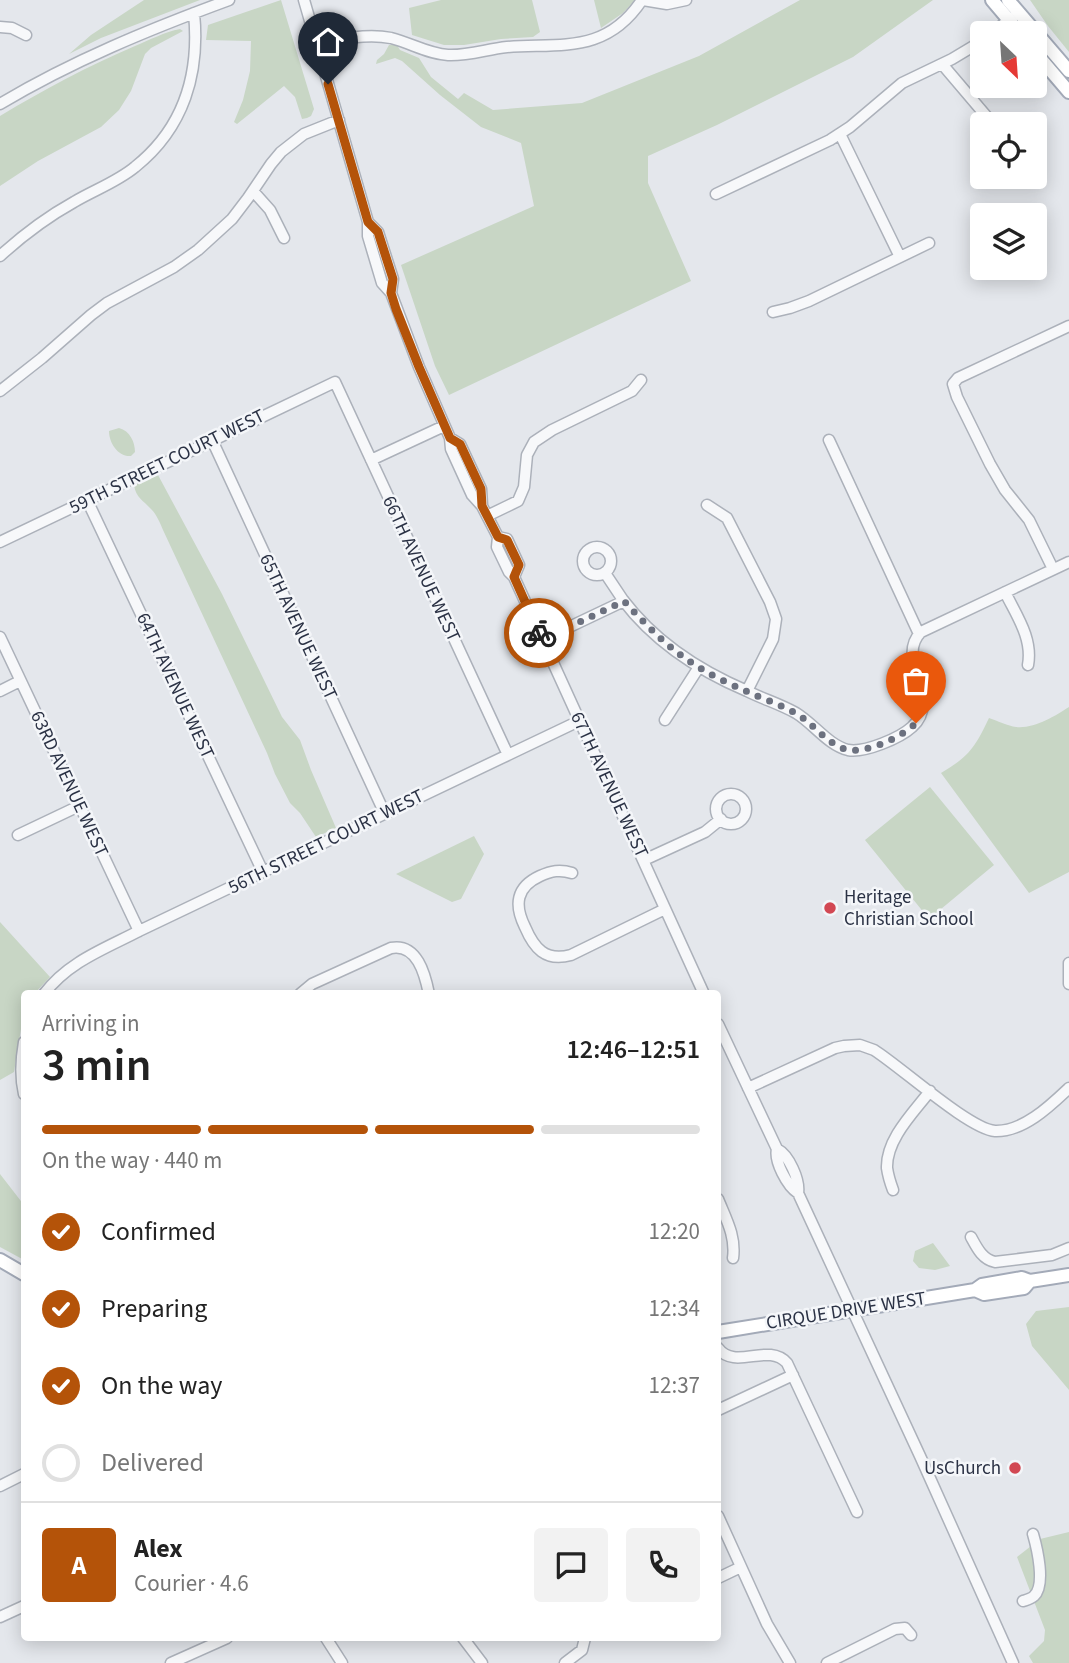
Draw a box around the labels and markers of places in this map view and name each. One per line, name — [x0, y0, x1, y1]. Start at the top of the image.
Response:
pin — [298, 12.0, 358, 84]
pin — [886, 651, 946, 723]
place label: Heritage Christian School — [844, 884, 974, 933]
marker: Heritage Christian School — [822, 900, 838, 916]
place label: UsChurch — [924, 1455, 1001, 1482]
marker: UsChurch — [1007, 1460, 1023, 1476]

